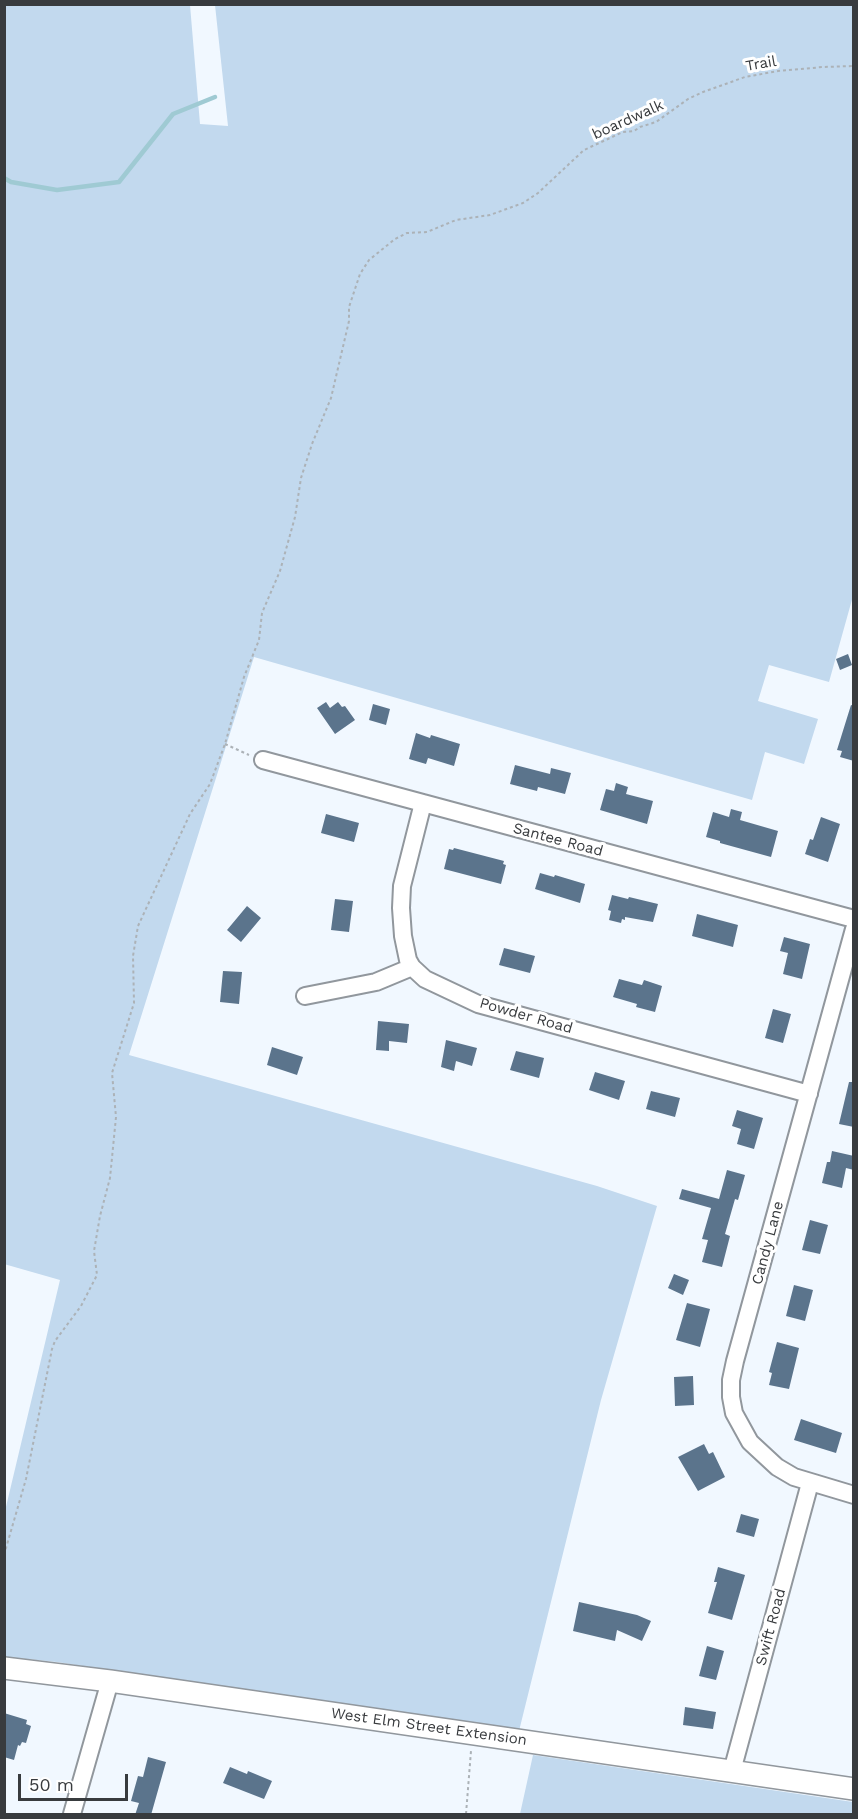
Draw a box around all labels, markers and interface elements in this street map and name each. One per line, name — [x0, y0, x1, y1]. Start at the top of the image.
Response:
street label: Trail — [744, 52, 778, 76]
street label: boardwalk — [590, 96, 666, 144]
street label: Santee Road — [511, 819, 605, 861]
street label: Powder Road — [477, 994, 575, 1038]
street label: Candy Lane — [748, 1199, 788, 1287]
street label: Swift Road — [752, 1586, 790, 1668]
street label: West Elm Street Extension — [330, 1704, 528, 1750]
scale bar — [21, 1762, 130, 1800]
text: 50 m — [29, 1774, 74, 1795]

